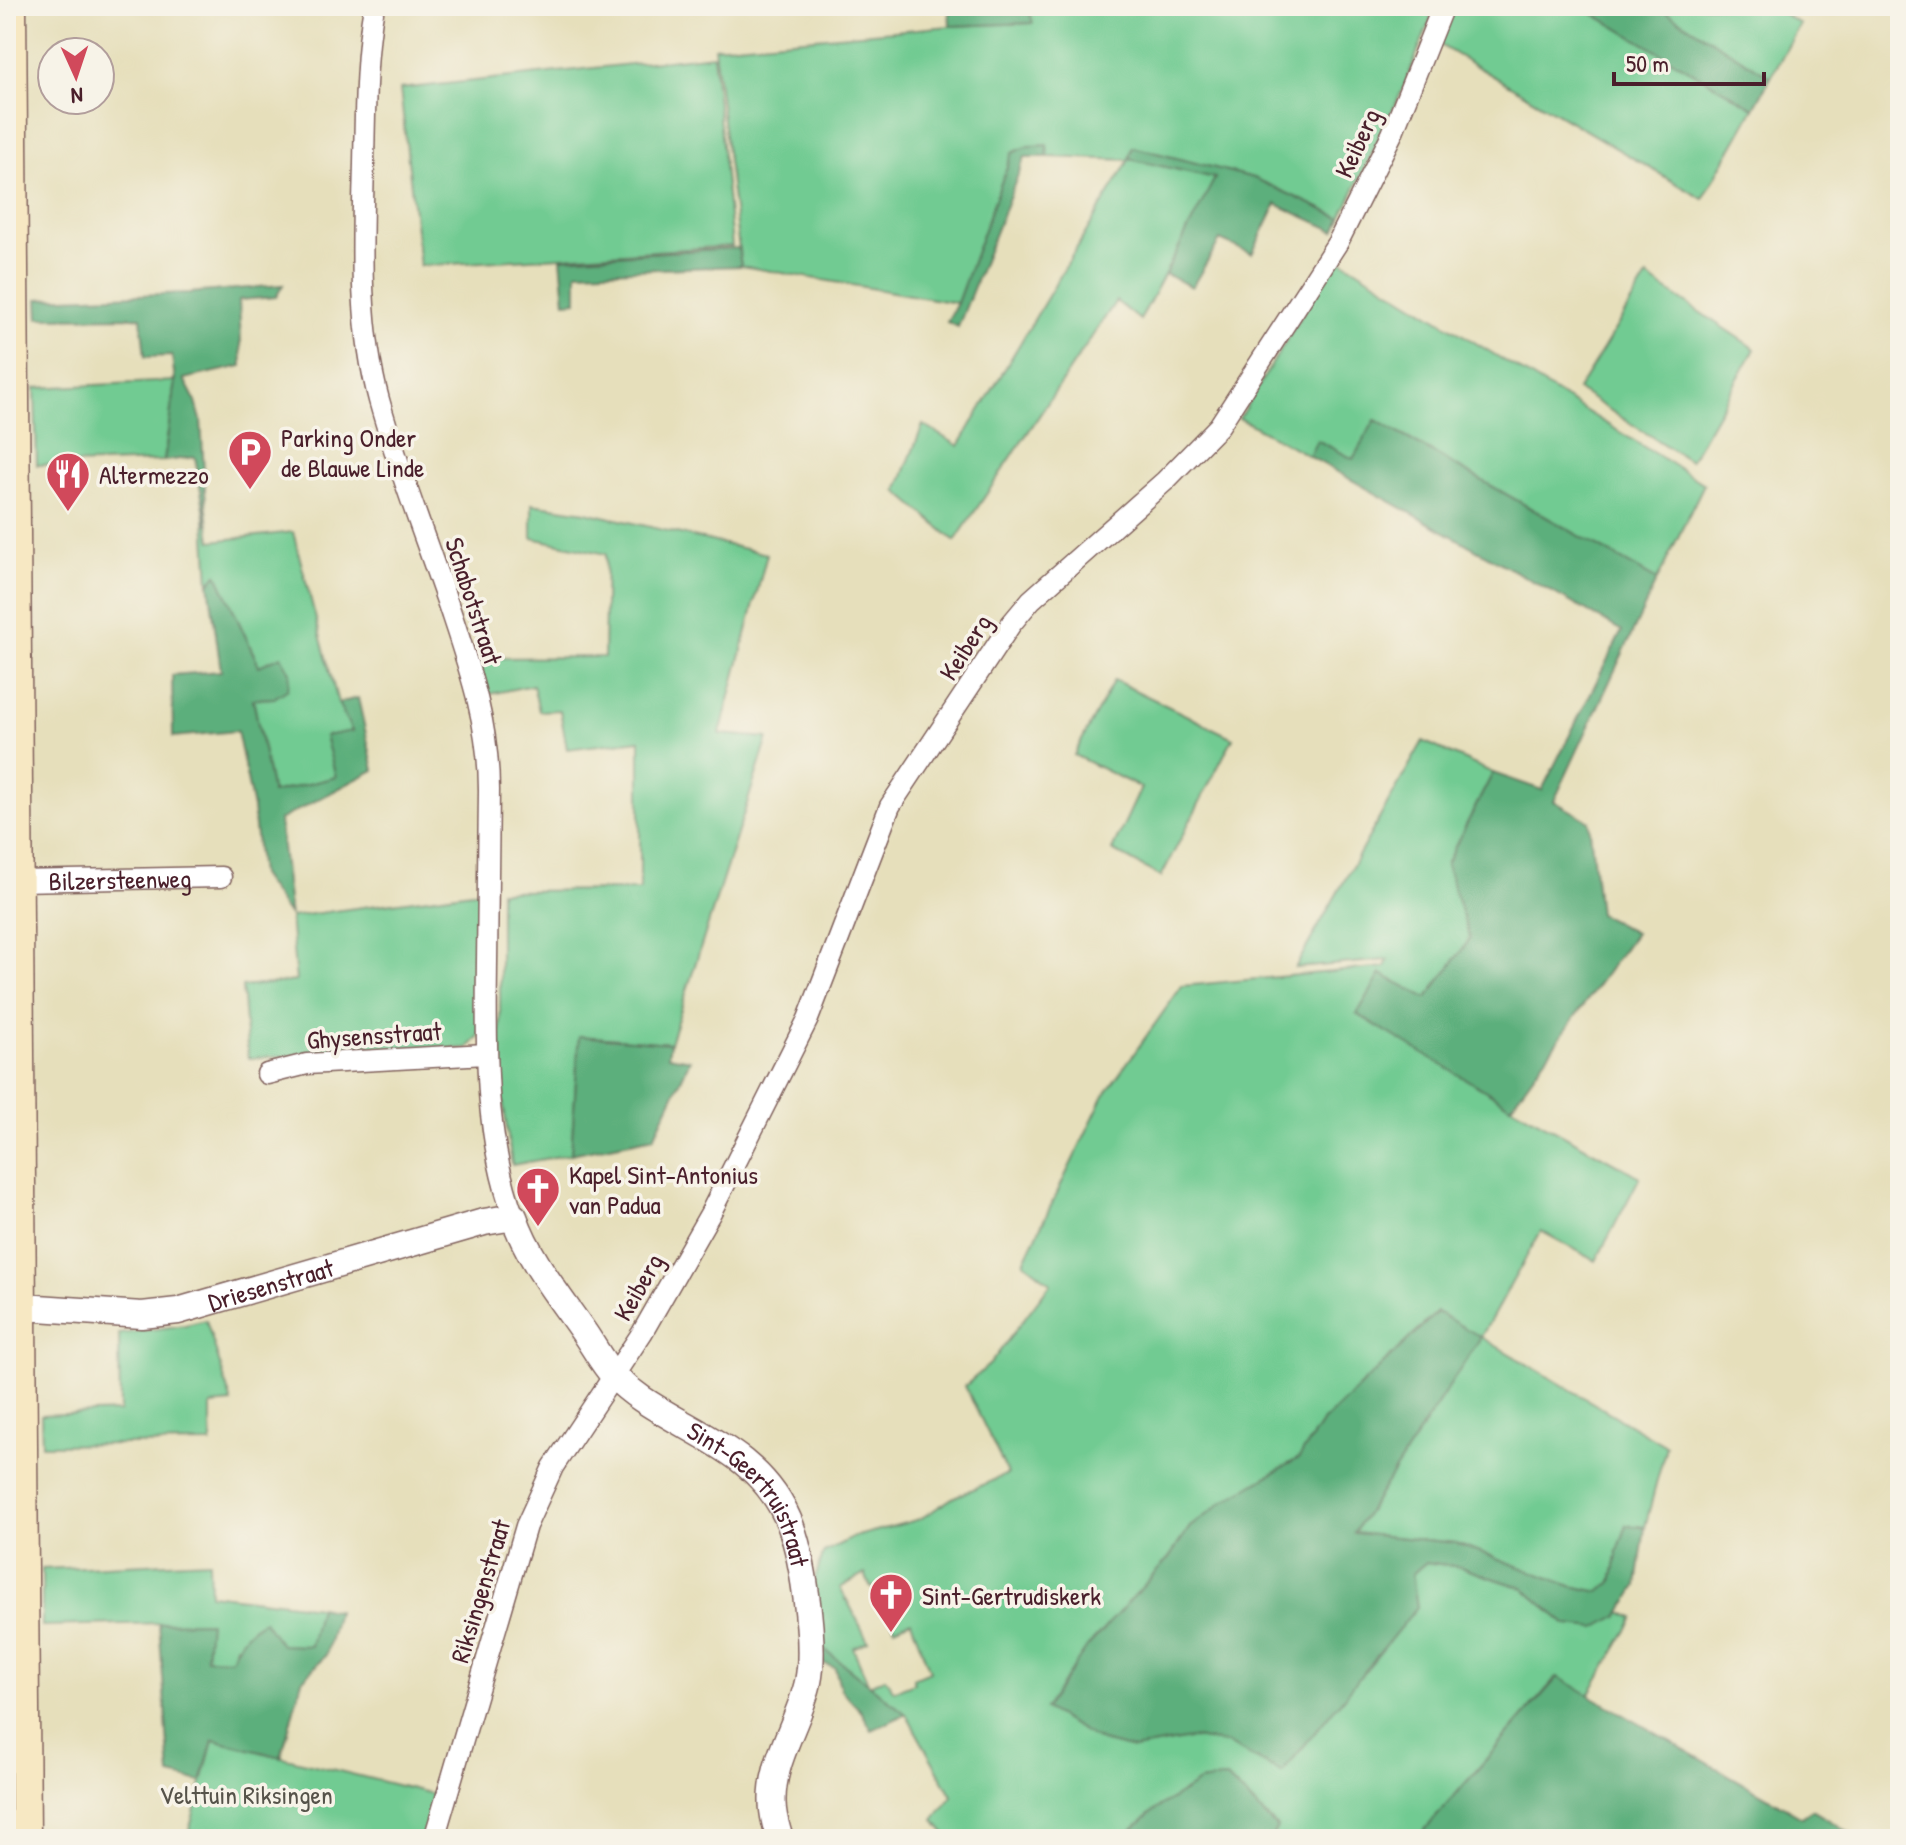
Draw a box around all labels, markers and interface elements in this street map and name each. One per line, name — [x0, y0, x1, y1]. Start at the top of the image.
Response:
north arrow — [36, 36, 116, 116]
scale bar — [1614, 36, 1764, 86]
text: 50 m — [1626, 47, 1669, 79]
text: N — [70, 81, 84, 111]
street label: Keiberg — [1326, 103, 1388, 183]
place label: Parking Onder de Blauwe Linde — [281, 420, 424, 485]
parking icon: Parking Onder de Blauwe Linde — [226, 428, 274, 491]
restaurant icon: Altermezzo — [44, 450, 92, 513]
place label: Altermezzo — [99, 457, 209, 492]
street label: Schabotstraat — [437, 533, 511, 670]
street label: Keiberg — [931, 607, 999, 687]
street label: Bilzersteenweg — [48, 860, 192, 898]
street label: Ghysensstraat — [306, 1013, 444, 1057]
place label: Kapel Sint-Antonius van Padua — [569, 1157, 758, 1222]
church icon: Kapel Sint-Antonius van Padua — [514, 1165, 562, 1228]
street label: Keiberg — [605, 1247, 671, 1327]
street label: Driesenstraat — [204, 1249, 339, 1319]
street label: Sint-Geertruistraat — [681, 1412, 819, 1571]
street label: Riksingenstraat — [442, 1514, 519, 1667]
church icon: Sint-Gertrudiskerk — [867, 1571, 915, 1634]
place label: Sint-Gertrudiskerk — [922, 1578, 1101, 1613]
park label: Velttuin Riksingen — [159, 1777, 333, 1812]

